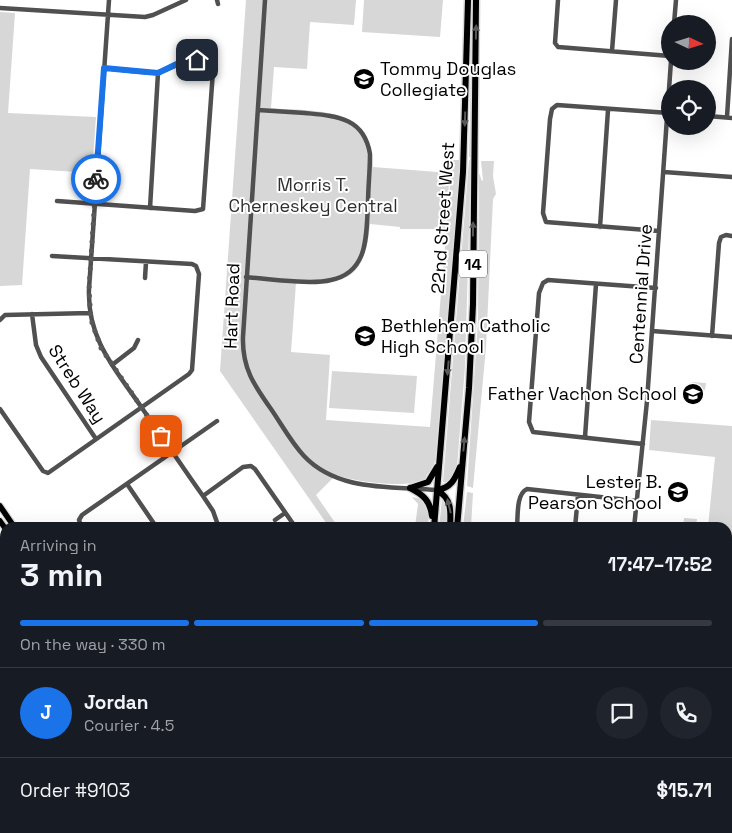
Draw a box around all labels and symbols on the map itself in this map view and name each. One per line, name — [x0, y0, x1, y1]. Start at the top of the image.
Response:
north arrow — [661, 15, 716, 70]
one-way arrow — [472, 24, 480, 40]
pin — [176, 39, 218, 81]
place label: Tommy Douglas Collegiate — [380, 57, 516, 101]
school or university icon: Tommy Douglas Collegiate — [352, 67, 376, 91]
one-way arrow — [461, 111, 469, 127]
street label: 22nd Street West — [426, 141, 459, 295]
courier — [71, 154, 121, 204]
park label: Morris T. Cherneskey Central — [228, 173, 398, 217]
one-way arrow — [469, 221, 477, 237]
street label: Centennial Drive — [624, 223, 657, 365]
road number: 14 — [459, 250, 487, 278]
street label: Hart Road — [219, 263, 244, 349]
place label: Bethlehem Catholic High School — [381, 314, 551, 358]
school or university icon: Bethlehem Catholic High School — [353, 324, 377, 348]
street label: Streb Way — [43, 340, 111, 427]
one-way arrow — [443, 360, 451, 376]
place label: Father Vachon School — [488, 382, 677, 405]
school or university icon: Father Vachon School — [681, 382, 705, 406]
pin — [140, 415, 182, 457]
one-way arrow — [460, 436, 468, 452]
place label: Lester B. Pearson School — [528, 470, 662, 514]
school or university icon: Lester B. Pearson School — [666, 480, 690, 504]
one-way arrow — [445, 498, 453, 514]

